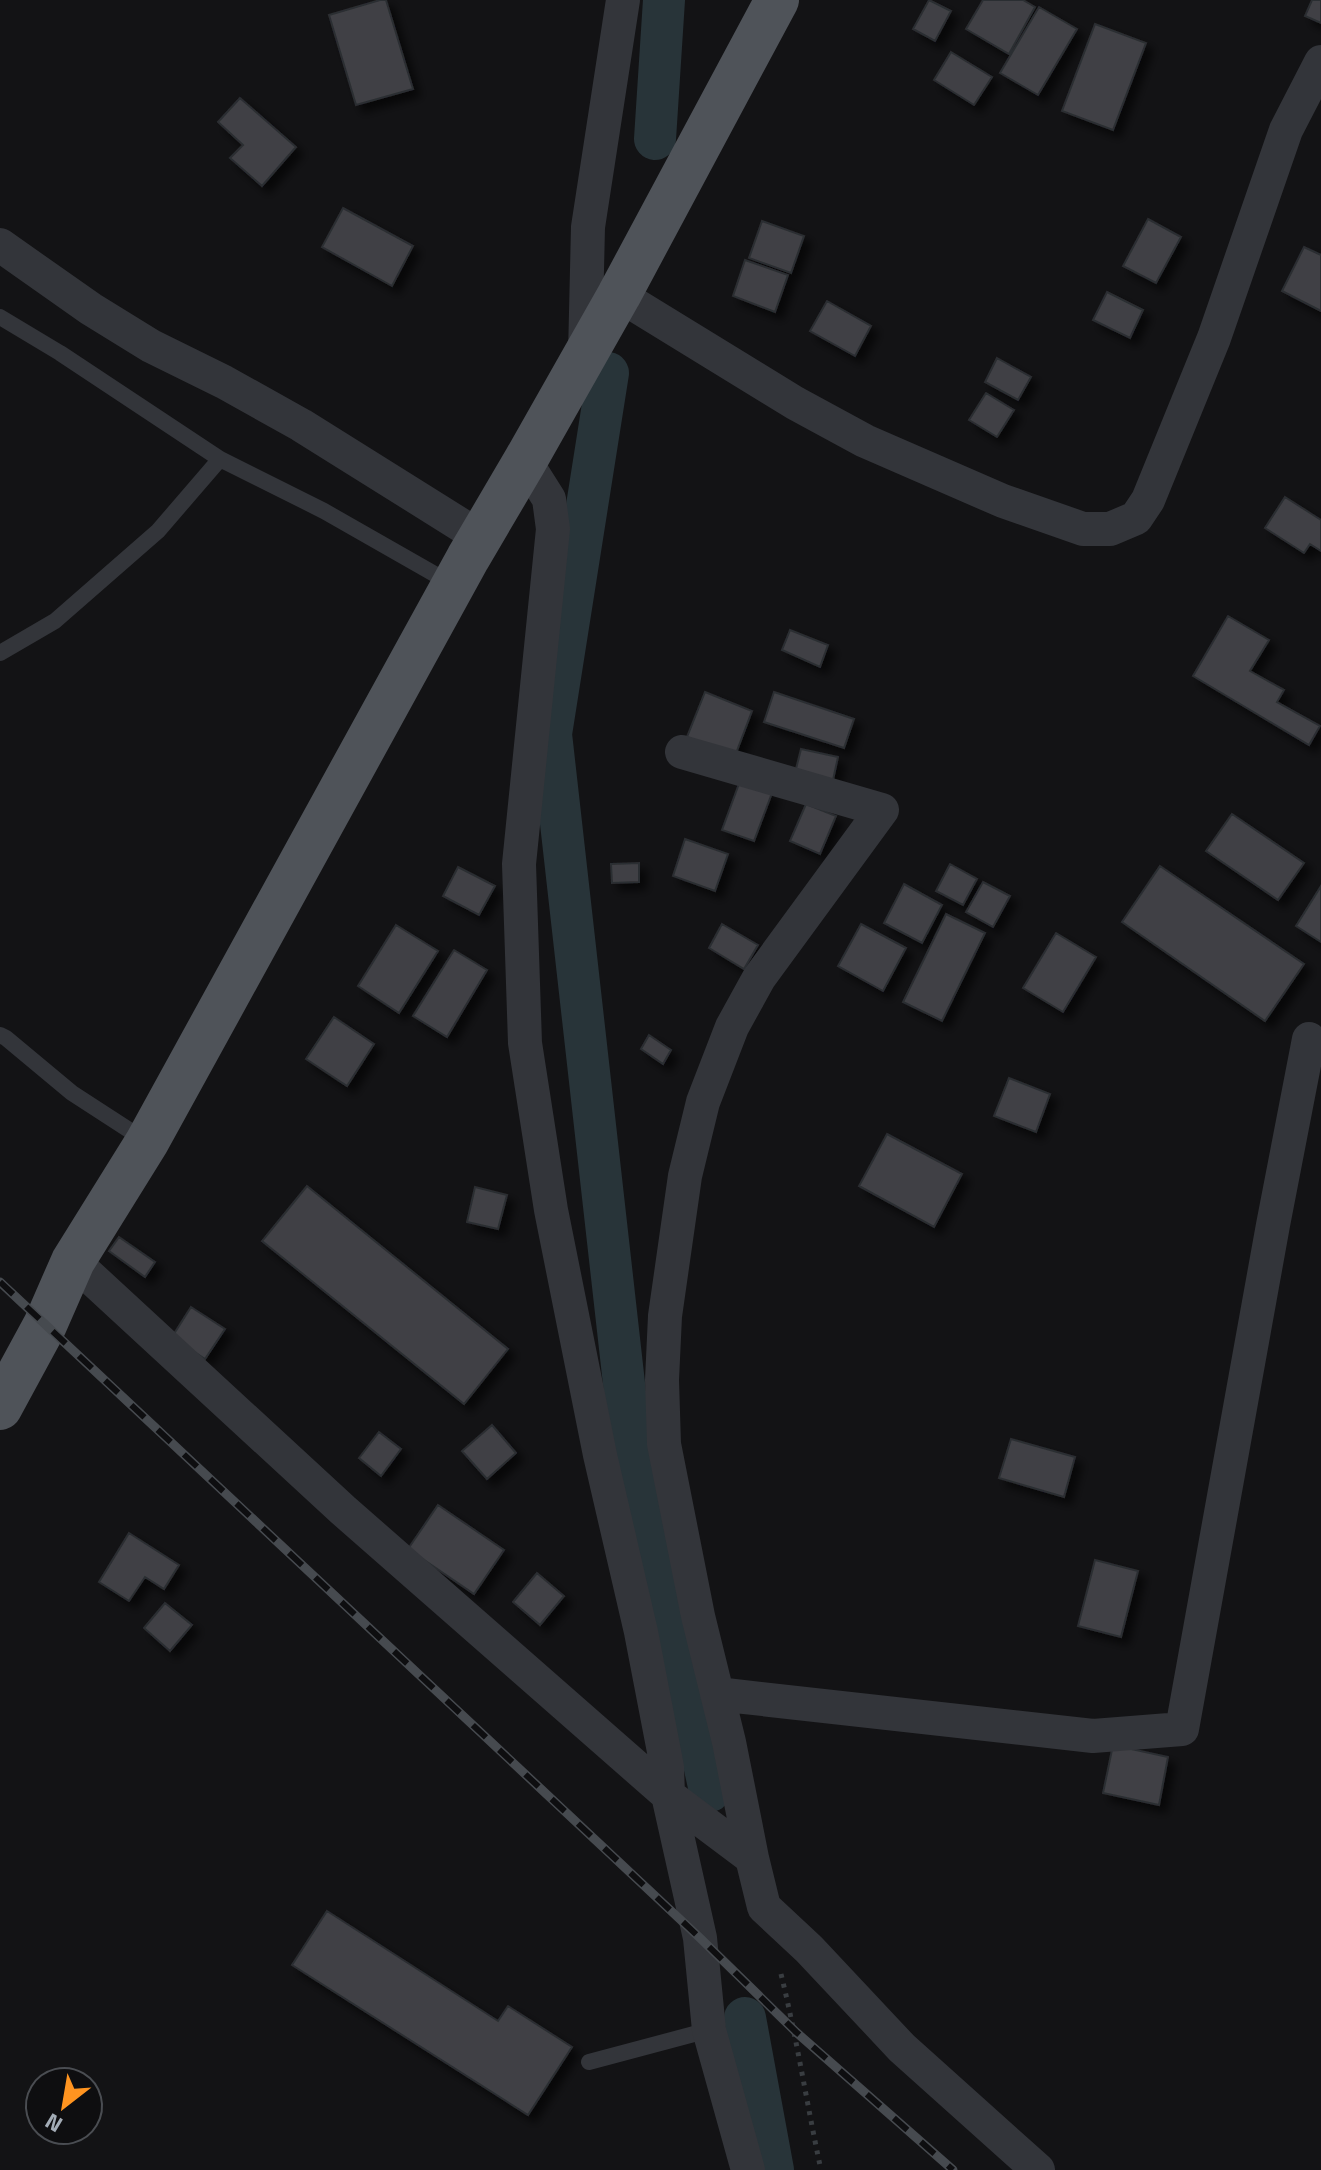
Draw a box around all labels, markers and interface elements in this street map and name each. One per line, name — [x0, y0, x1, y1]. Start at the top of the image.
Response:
north arrow — [24, 2066, 104, 2146]
text: N — [38, 2105, 69, 2142]

